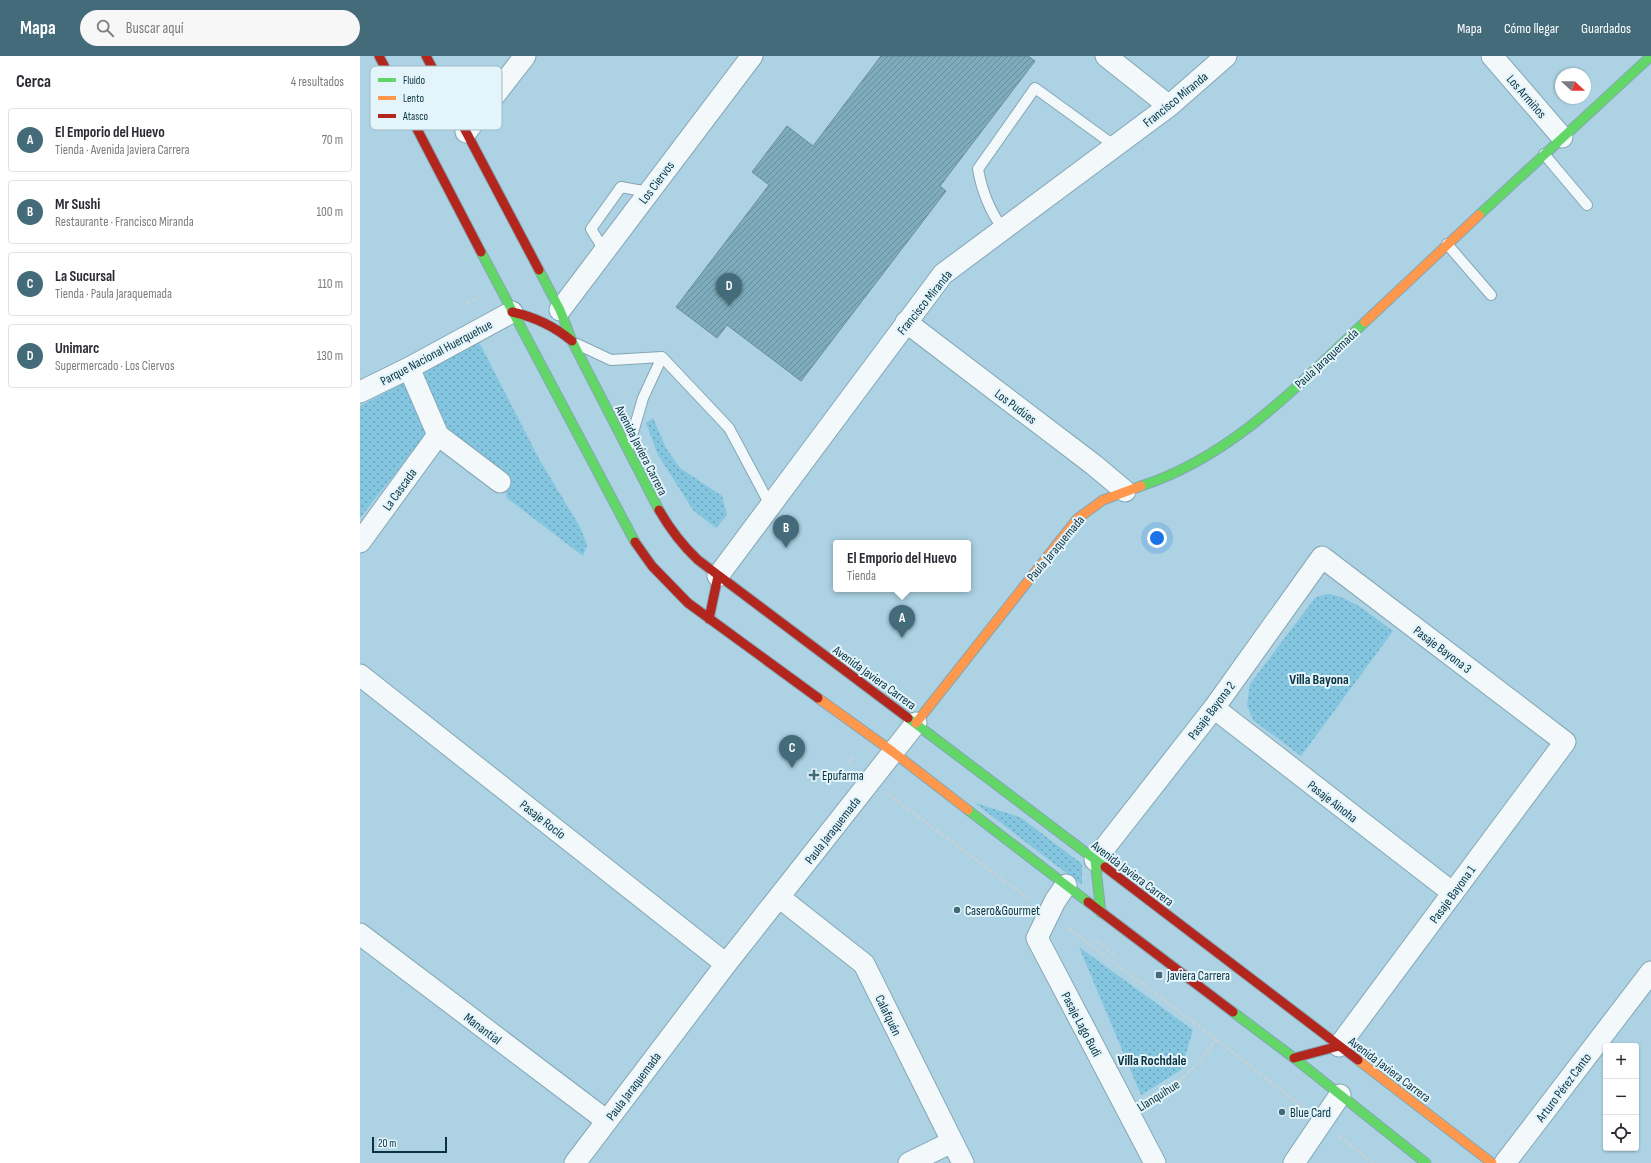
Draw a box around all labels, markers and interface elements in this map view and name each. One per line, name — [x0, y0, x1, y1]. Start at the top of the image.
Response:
search box — [80, 10, 360, 46]
text: Mapa — [20, 17, 56, 40]
icon: search — [94, 17, 116, 39]
text: Buscar aquí — [126, 19, 183, 38]
text: Mapa — [1457, 20, 1482, 37]
text: Cómo llegar — [1504, 20, 1559, 37]
text: Guardados — [1581, 20, 1631, 37]
legend — [370, 66, 502, 130]
north arrow — [1555, 68, 1591, 104]
street label: Francisco Miranda — [1140, 69, 1211, 131]
text: Cerca — [16, 72, 51, 92]
street label: Los Armiños — [1503, 72, 1550, 122]
text: 4 resultados — [291, 74, 344, 90]
text: Fluido — [403, 74, 425, 87]
text: Lento — [403, 92, 424, 105]
text: Atasco — [402, 110, 429, 123]
text: El Emporio del Huevo — [55, 123, 165, 142]
text: A — [27, 132, 33, 148]
text: 70 m — [322, 132, 343, 148]
text: Tienda · Avenida Javiera Carrera — [55, 142, 190, 158]
street label: Los Ciervos — [635, 158, 678, 207]
text: Mr Sushi — [55, 195, 100, 214]
text: B — [27, 204, 33, 220]
text: 100 m — [316, 204, 343, 220]
text: Restaurante · Francisco Miranda — [55, 214, 194, 230]
text: La Sucursal — [55, 267, 115, 286]
street label: Francisco Miranda — [894, 267, 956, 338]
pin: D — [716, 273, 742, 306]
text: C — [27, 276, 33, 292]
text: 110 m — [318, 276, 343, 292]
text: Tienda · Paula Jaraquemada — [55, 286, 172, 302]
street label: Parque Nacional Huerquehue — [378, 317, 495, 389]
street label: Paula Jaraquemada — [1291, 325, 1362, 392]
text: Unimarc — [55, 339, 99, 358]
text: D — [27, 348, 33, 364]
text: 130 m — [317, 348, 343, 364]
text: Supermercado · Los Ciervos — [55, 358, 175, 374]
street label: Los Pudúes — [991, 386, 1040, 428]
street label: Avenida Javiera Carrera — [611, 402, 671, 498]
street label: La Cascada — [379, 465, 420, 514]
street label: Paula Jaraquemada — [1024, 512, 1088, 585]
pin: B — [773, 515, 799, 548]
your location — [1147, 528, 1167, 548]
popup — [833, 540, 971, 592]
text: El Emporio del Huevo — [847, 549, 957, 568]
text: Tienda — [847, 568, 876, 584]
pin: A — [889, 605, 915, 638]
street label: Pasaje Bayona 3 — [1410, 623, 1475, 677]
street label: Avenida Javiera Carrera — [829, 642, 919, 713]
district label: Villa Bayona — [1289, 671, 1349, 688]
street label: Pasaje Bayona 2 — [1185, 678, 1239, 743]
pin: C — [779, 735, 805, 768]
place label: Epufarma — [822, 768, 864, 784]
marker: Epufarma — [809, 770, 819, 780]
street label: Pasaje Ainoha — [1304, 777, 1361, 826]
street label: Paula Jaraquemada — [801, 794, 864, 868]
street label: Pasaje Rocío — [516, 797, 569, 843]
street label: Avenida Javiera Carrera — [1087, 837, 1177, 910]
street label: Pasaje Bayona 1 — [1426, 862, 1479, 927]
place label: Casero&Gourmet — [965, 903, 1040, 919]
marker: Casero&Gourmet — [952, 905, 962, 915]
place label: Javiera Carrera — [1166, 968, 1230, 984]
marker: Javiera Carrera — [1154, 970, 1164, 980]
street label: Pasaje Lago Budi — [1057, 989, 1105, 1060]
street label: Calafquén — [871, 992, 905, 1039]
street label: Manantial — [461, 1010, 504, 1048]
street label: Avenida Javiera Carrera — [1344, 1033, 1434, 1106]
map controls — [1603, 1043, 1639, 1151]
button: + — [1603, 1043, 1639, 1079]
street label: Paula Jaraquemada — [603, 1049, 665, 1124]
street label: Arturo Pérez Canto — [1532, 1050, 1595, 1126]
district label: Villa Rochdale — [1118, 1052, 1186, 1069]
street label: Llanquihue — [1134, 1077, 1183, 1115]
button: − — [1603, 1079, 1639, 1115]
place label: Blue Card — [1290, 1105, 1331, 1121]
marker: Blue Card — [1277, 1107, 1287, 1117]
button: locate — [1603, 1115, 1639, 1151]
scale bar — [372, 1135, 447, 1154]
text: 20 m — [378, 1137, 396, 1150]

